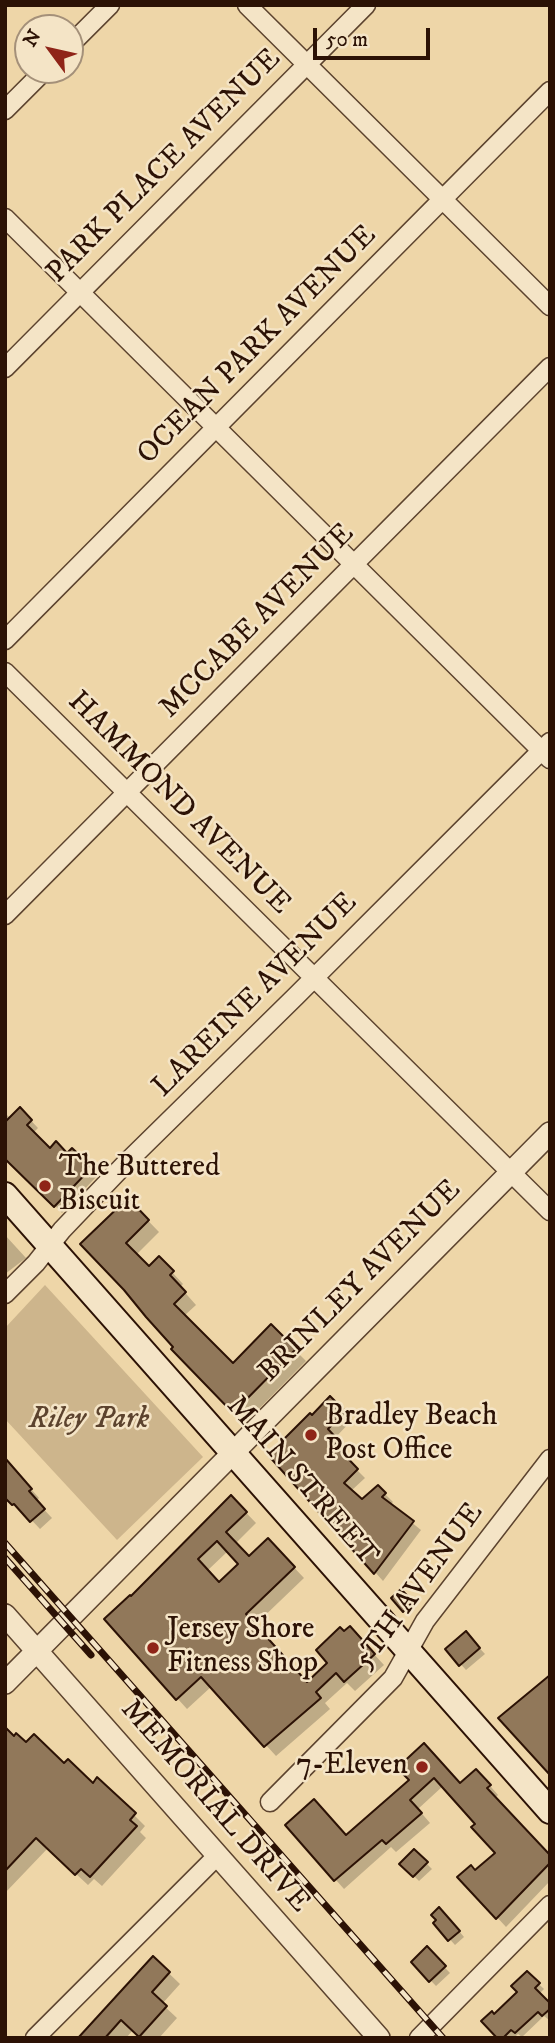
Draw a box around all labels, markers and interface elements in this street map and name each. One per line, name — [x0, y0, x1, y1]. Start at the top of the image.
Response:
north arrow — [14, 14, 84, 84]
scale bar — [317, 14, 434, 58]
text: N — [19, 26, 47, 51]
text: 50 m — [326, 27, 368, 53]
street label: PARK PLACE AVENUE — [40, 42, 290, 292]
street label: OCEAN PARK AVENUE — [131, 219, 385, 473]
street label: MCCABE AVENUE — [153, 517, 363, 727]
street label: HAMMOND AVENUE — [59, 685, 297, 923]
street label: LAREINE AVENUE — [146, 886, 366, 1106]
place label: The Buttered Biscuit — [59, 1151, 220, 1222]
street label: BRINLEY AVENUE — [252, 1173, 470, 1391]
marker: The Buttered Biscuit — [37, 1178, 53, 1194]
street label: MAIN STREET — [217, 1390, 385, 1574]
place label: Bradley Beach Post Office — [325, 1400, 498, 1470]
park label: Riley Park — [29, 1403, 149, 1439]
marker: Bradley Beach Post Office — [303, 1427, 319, 1443]
street label: 5TH AVENUE — [348, 1497, 492, 1677]
place label: Jersey Shore Fitness Shop — [167, 1613, 318, 1684]
marker: Jersey Shore Fitness Shop — [145, 1640, 161, 1656]
street label: MEMORIAL DRIVE — [112, 1693, 316, 1921]
place label: 7-Eleven — [296, 1749, 408, 1785]
marker: 7-Eleven — [414, 1759, 430, 1775]

